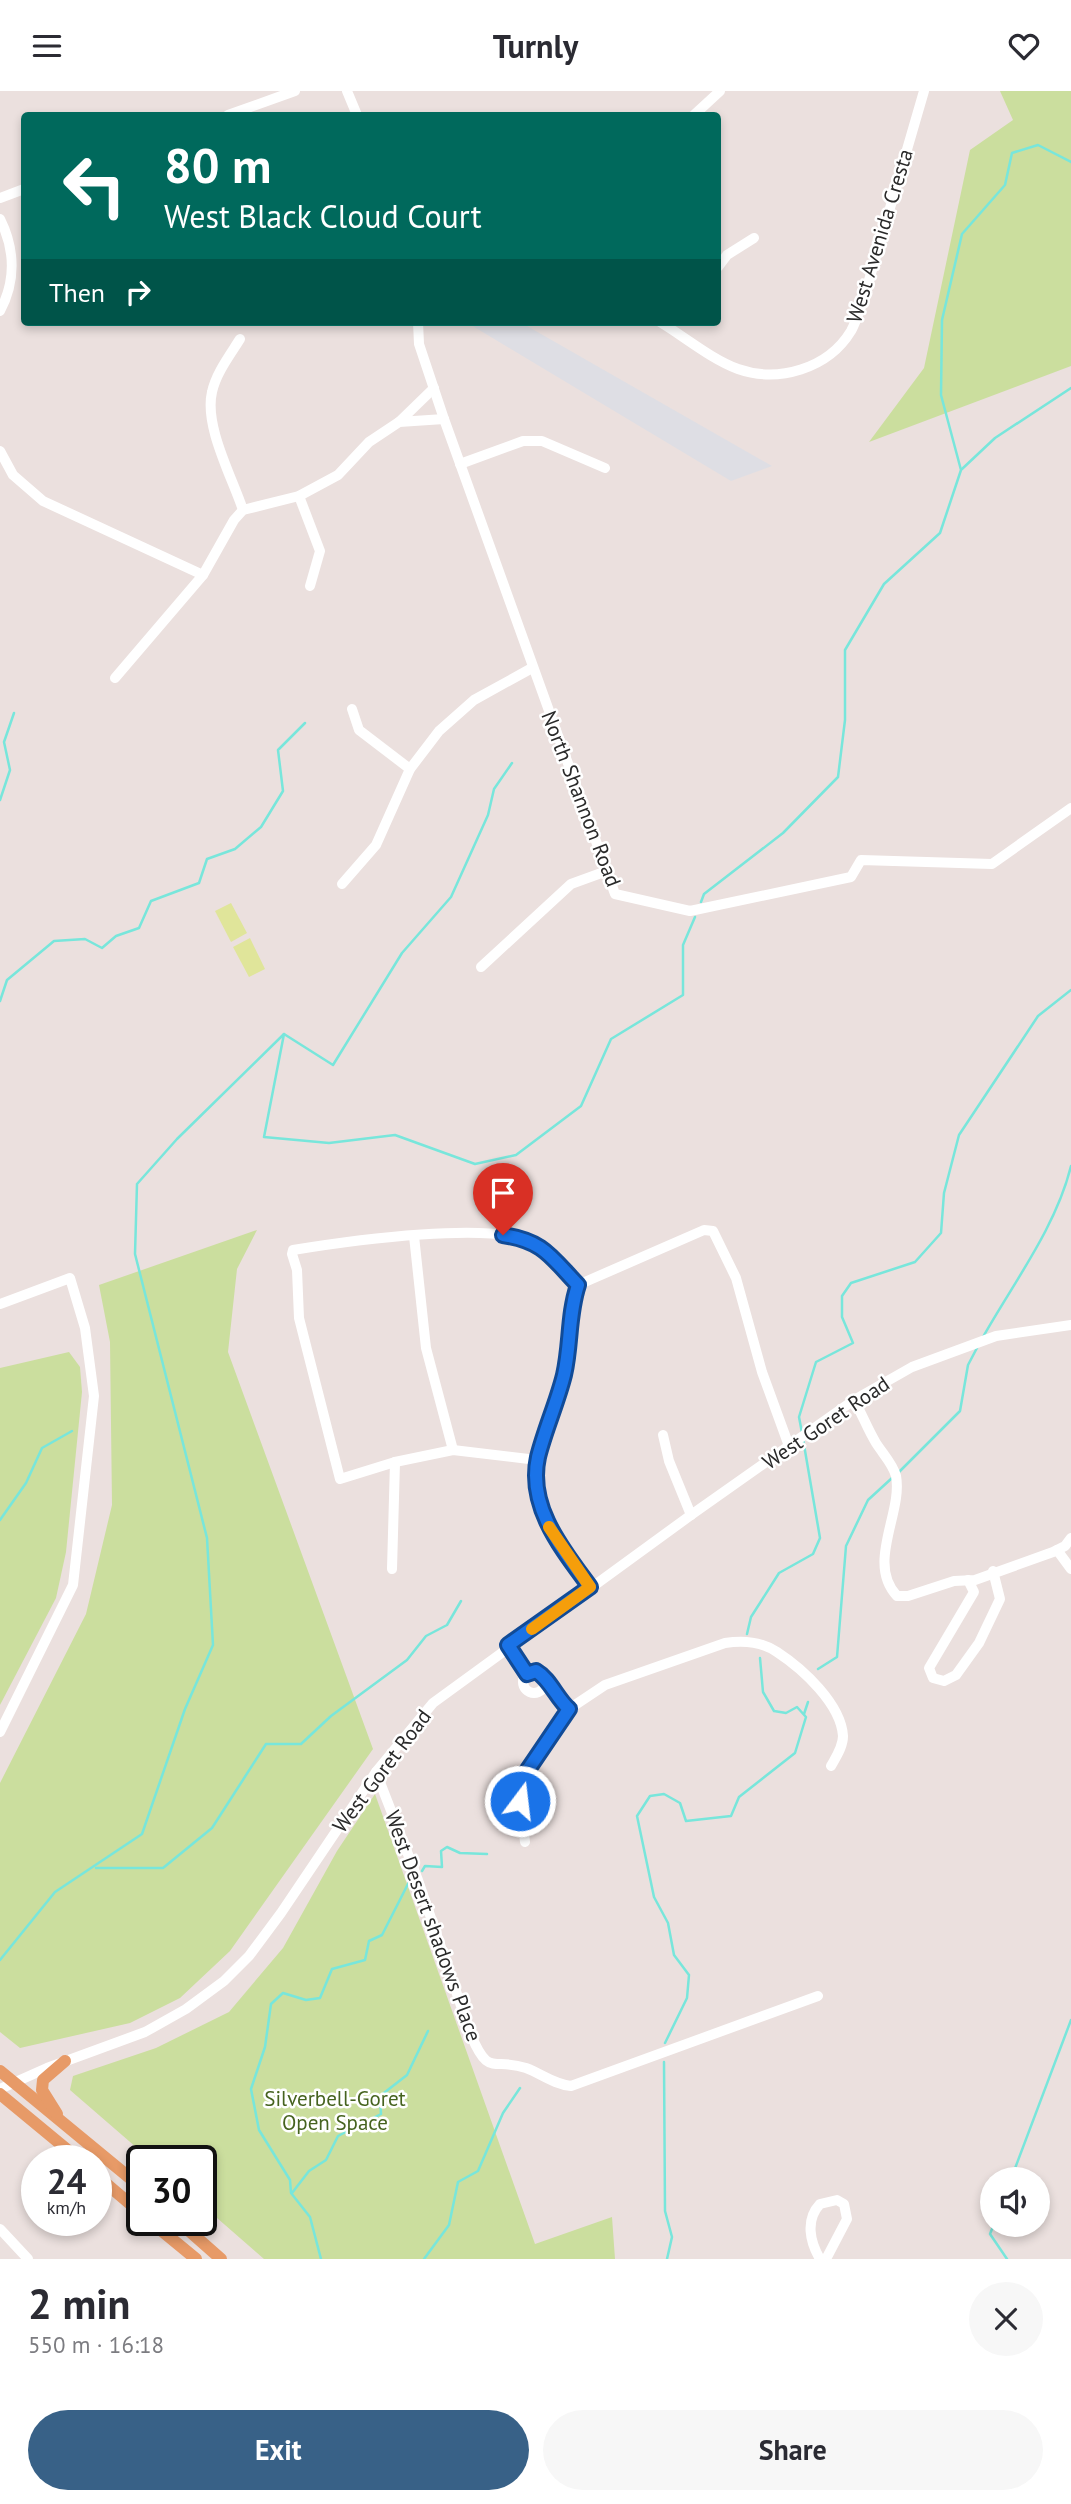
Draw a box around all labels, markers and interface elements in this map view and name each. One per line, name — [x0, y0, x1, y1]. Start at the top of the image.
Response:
text: Turnly — [493, 25, 578, 67]
icon: menu — [28, 27, 66, 65]
icon: heart — [1005, 27, 1043, 65]
text: 80 m — [164, 133, 271, 197]
icon: left — [49, 140, 140, 231]
street label: West Avenida Cresta — [840, 146, 919, 326]
text: West Black Cloud Court — [164, 195, 482, 237]
icon: right — [119, 273, 157, 311]
text: Then — [49, 276, 105, 309]
street label: North Shannon Road — [535, 707, 627, 891]
pin — [473, 1163, 533, 1235]
icon: arrive — [484, 1174, 522, 1212]
street label: West Goret Road — [757, 1370, 895, 1475]
street label: West Goret Road — [326, 1704, 437, 1838]
position arrow — [483, 1764, 557, 1838]
street label: West Desert shadows Place — [379, 1807, 488, 2045]
park label: Silverbell-Goret Open Space — [264, 2085, 406, 2136]
speed limit sign: 30 — [126, 2145, 217, 2236]
text: 24 — [47, 2158, 86, 2204]
map controls — [980, 2167, 1050, 2237]
button: sound — [980, 2167, 1050, 2237]
text: km/h — [47, 2196, 86, 2219]
text: 2 min — [28, 2276, 130, 2331]
button: close — [969, 2282, 1043, 2356]
text: 550 m · 16:18 — [28, 2330, 164, 2359]
button: Exit — [28, 2410, 529, 2490]
button: Share — [543, 2410, 1043, 2490]

